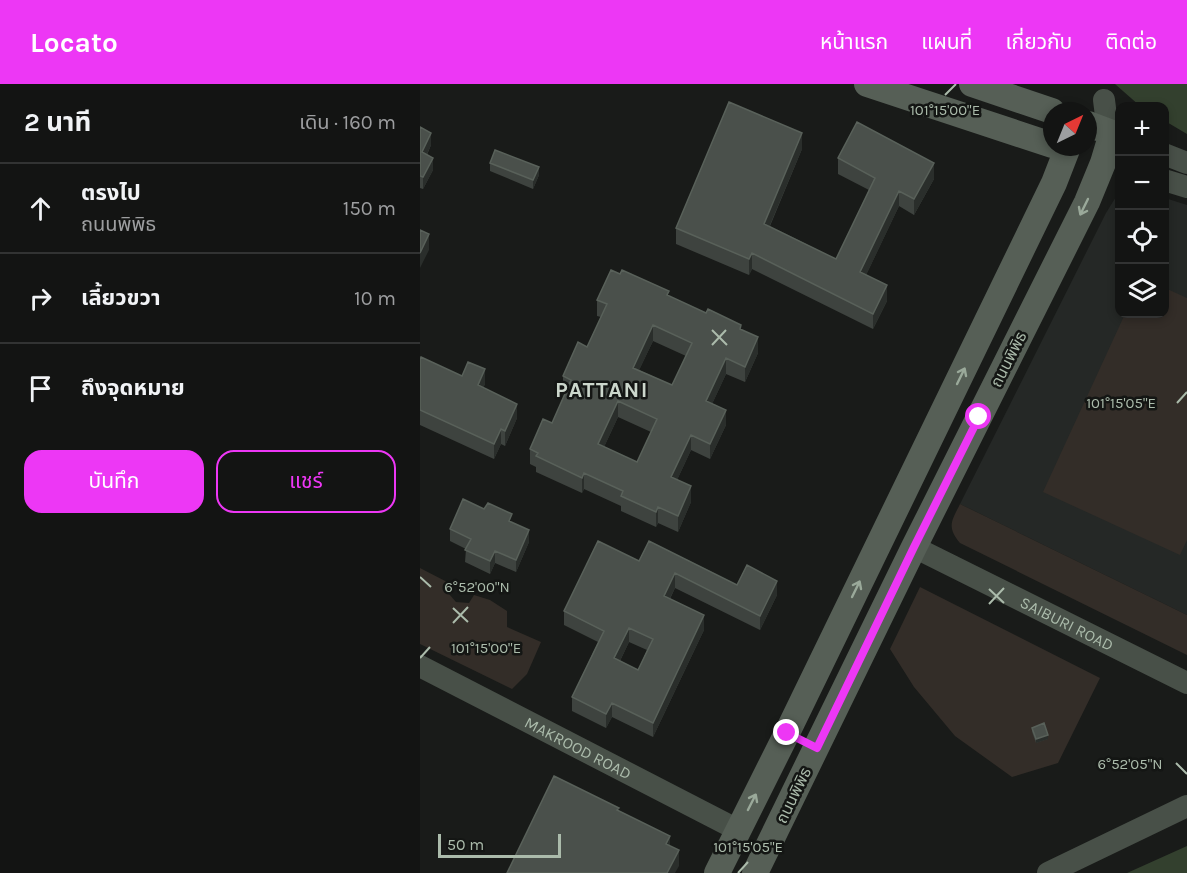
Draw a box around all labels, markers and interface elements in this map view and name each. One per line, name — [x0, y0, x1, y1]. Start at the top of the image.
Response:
text: Locato — [30, 26, 118, 59]
text: หน้าแรก — [820, 30, 888, 54]
text: แผนที่ — [921, 30, 972, 54]
text: เกี่ยวกับ — [1005, 30, 1072, 54]
text: ติดต่อ — [1105, 30, 1157, 54]
text: 101°15'00"E — [910, 101, 980, 119]
north arrow — [1043, 102, 1097, 156]
map controls — [1115, 102, 1169, 318]
button: + — [1115, 102, 1169, 156]
text: 2 นาที — [24, 107, 91, 138]
text: เดิน · 160 m — [299, 111, 396, 134]
button: − — [1115, 156, 1169, 210]
text: ตรงไป — [81, 180, 141, 206]
icon: ahead — [24, 192, 57, 225]
text: 150 m — [343, 197, 396, 220]
one-way arrow — [1078, 198, 1090, 216]
button: locate — [1115, 210, 1169, 264]
text: ถนนพิพิธ — [81, 213, 156, 236]
button: layers — [1115, 264, 1169, 318]
icon: right — [24, 282, 57, 315]
text: เลี้ยวขวา — [81, 285, 161, 311]
text: 10 m — [354, 287, 396, 310]
street label: ถนนพิพิธ — [986, 328, 1031, 390]
one-way arrow — [956, 368, 967, 386]
icon: arrive — [24, 372, 57, 405]
text: ถึงจุดหมาย — [81, 375, 185, 401]
district label: PATTANI — [555, 377, 649, 403]
text: 101°15'05"E — [1086, 394, 1156, 412]
route start — [965, 403, 991, 429]
button: บันทึก — [24, 450, 204, 513]
button: แชร์ — [216, 450, 396, 513]
text: 6°52'00"N — [444, 578, 510, 596]
one-way arrow — [851, 580, 862, 598]
street label: SAIBURI ROAD — [1017, 593, 1117, 655]
text: 101°15'00"E — [451, 639, 521, 657]
street label: MAKROOD ROAD — [522, 713, 634, 783]
route end — [773, 719, 799, 745]
text: 6°52'05"N — [1097, 755, 1163, 773]
street label: ถนนพิพิธ — [772, 764, 815, 826]
one-way arrow — [747, 793, 758, 811]
scale bar — [438, 831, 561, 858]
text: 50 m — [447, 835, 484, 854]
text: 101°15'05"E — [713, 838, 783, 856]

